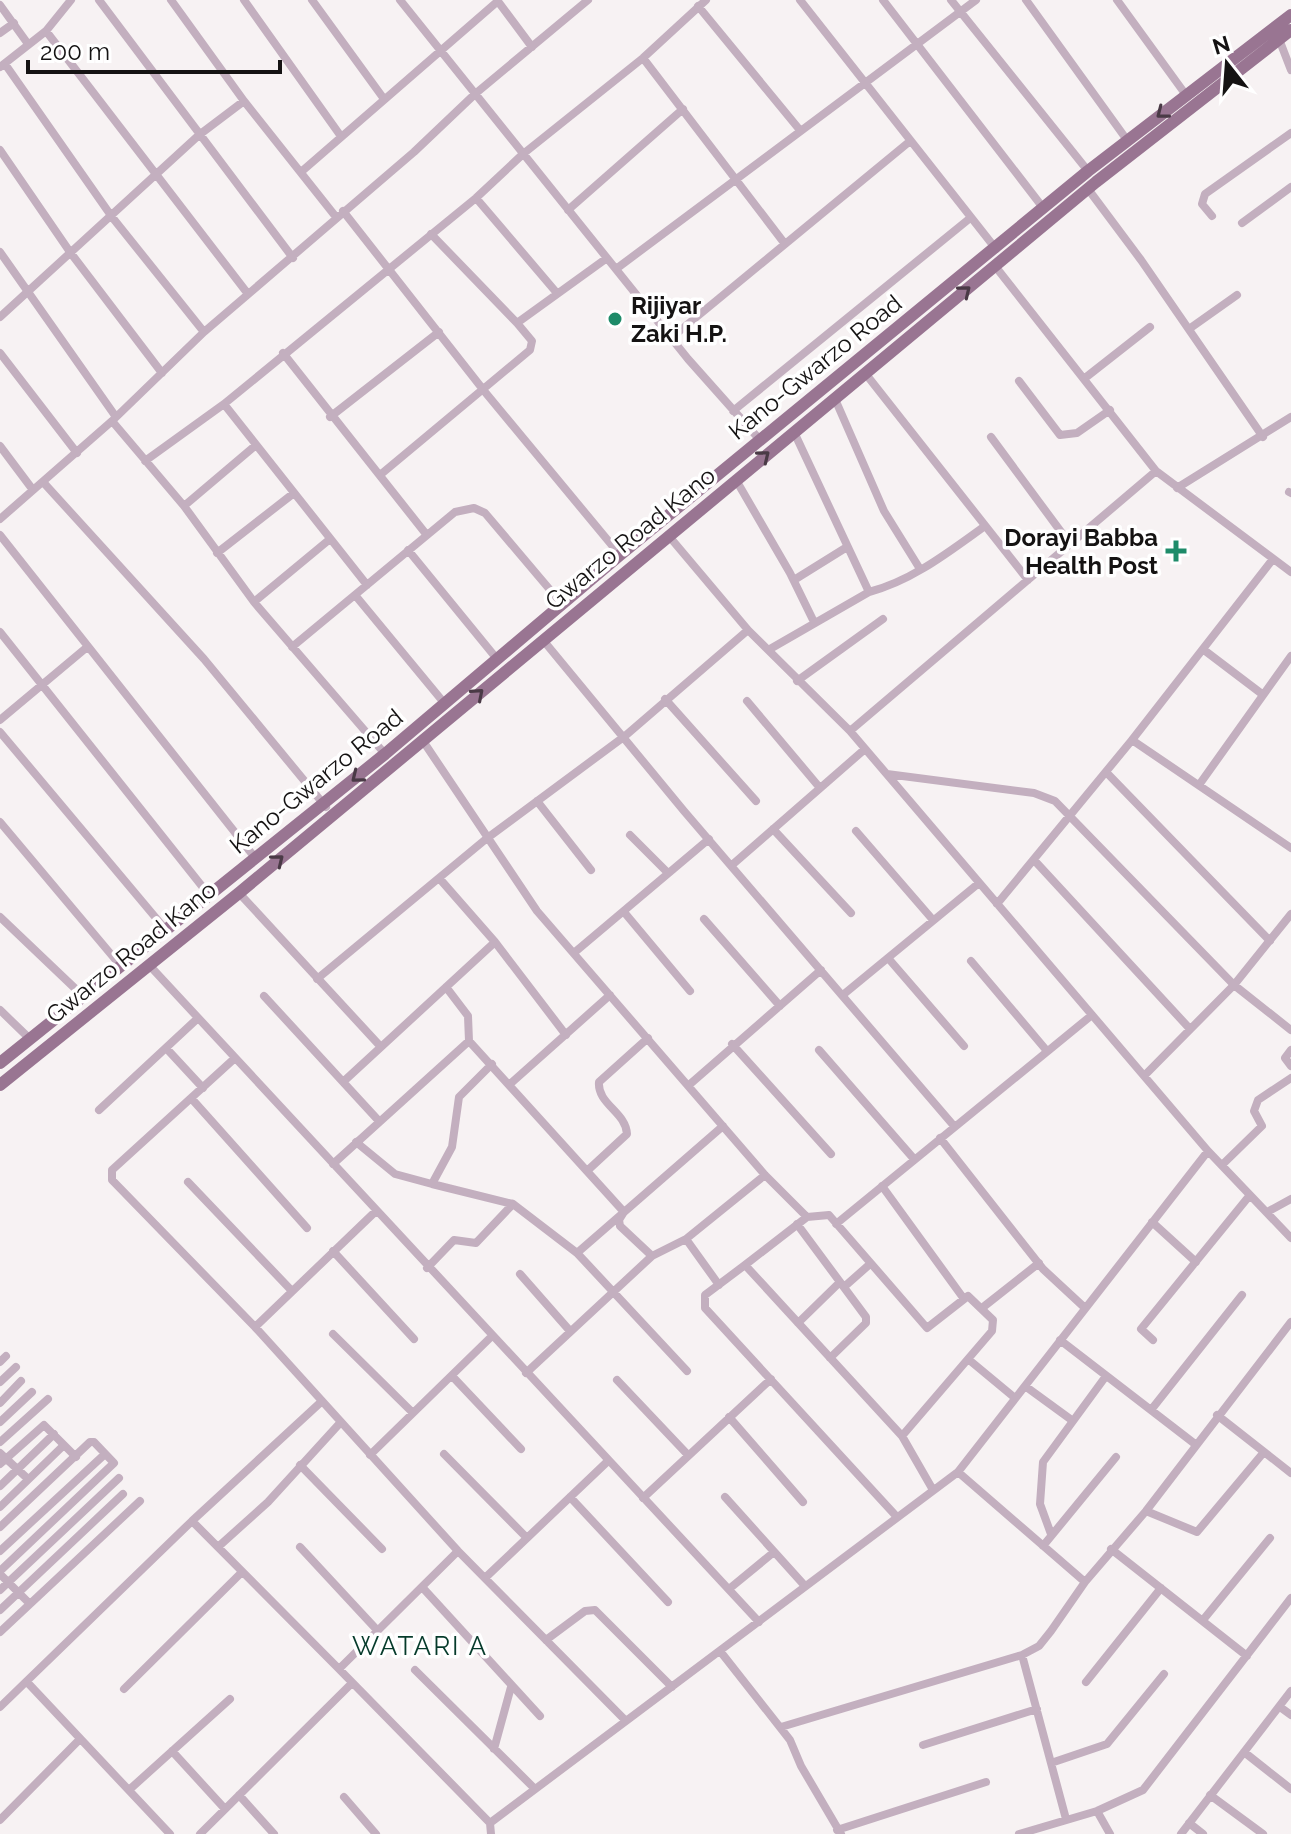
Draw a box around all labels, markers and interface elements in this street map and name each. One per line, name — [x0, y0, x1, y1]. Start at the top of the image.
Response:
scale bar — [28, 24, 280, 74]
north arrow — [1187, 24, 1267, 104]
text: N — [1209, 30, 1233, 60]
text: 200 m — [40, 37, 110, 66]
one-way arrow — [1156, 104, 1171, 118]
one-way arrow — [956, 286, 970, 301]
street label: Kano-Gwarzo Road — [723, 288, 907, 446]
place label: Rijiyar Zaki H.P. — [631, 291, 727, 348]
marker: Rijiyar Zaki H.P. — [606, 310, 624, 328]
one-way arrow — [755, 451, 770, 466]
street label: Gwarzo Road Kano — [539, 461, 721, 615]
place label: Dorayi Babba Health Post — [1004, 523, 1158, 580]
marker: Dorayi Babba Health Post — [1165, 540, 1187, 562]
one-way arrow — [469, 689, 484, 704]
street label: Kano-Gwarzo Road — [224, 702, 408, 860]
one-way arrow — [351, 768, 366, 782]
one-way arrow — [269, 855, 283, 870]
street label: Gwarzo Road Kano — [40, 875, 222, 1029]
district label: WATARI A — [352, 1631, 488, 1661]

